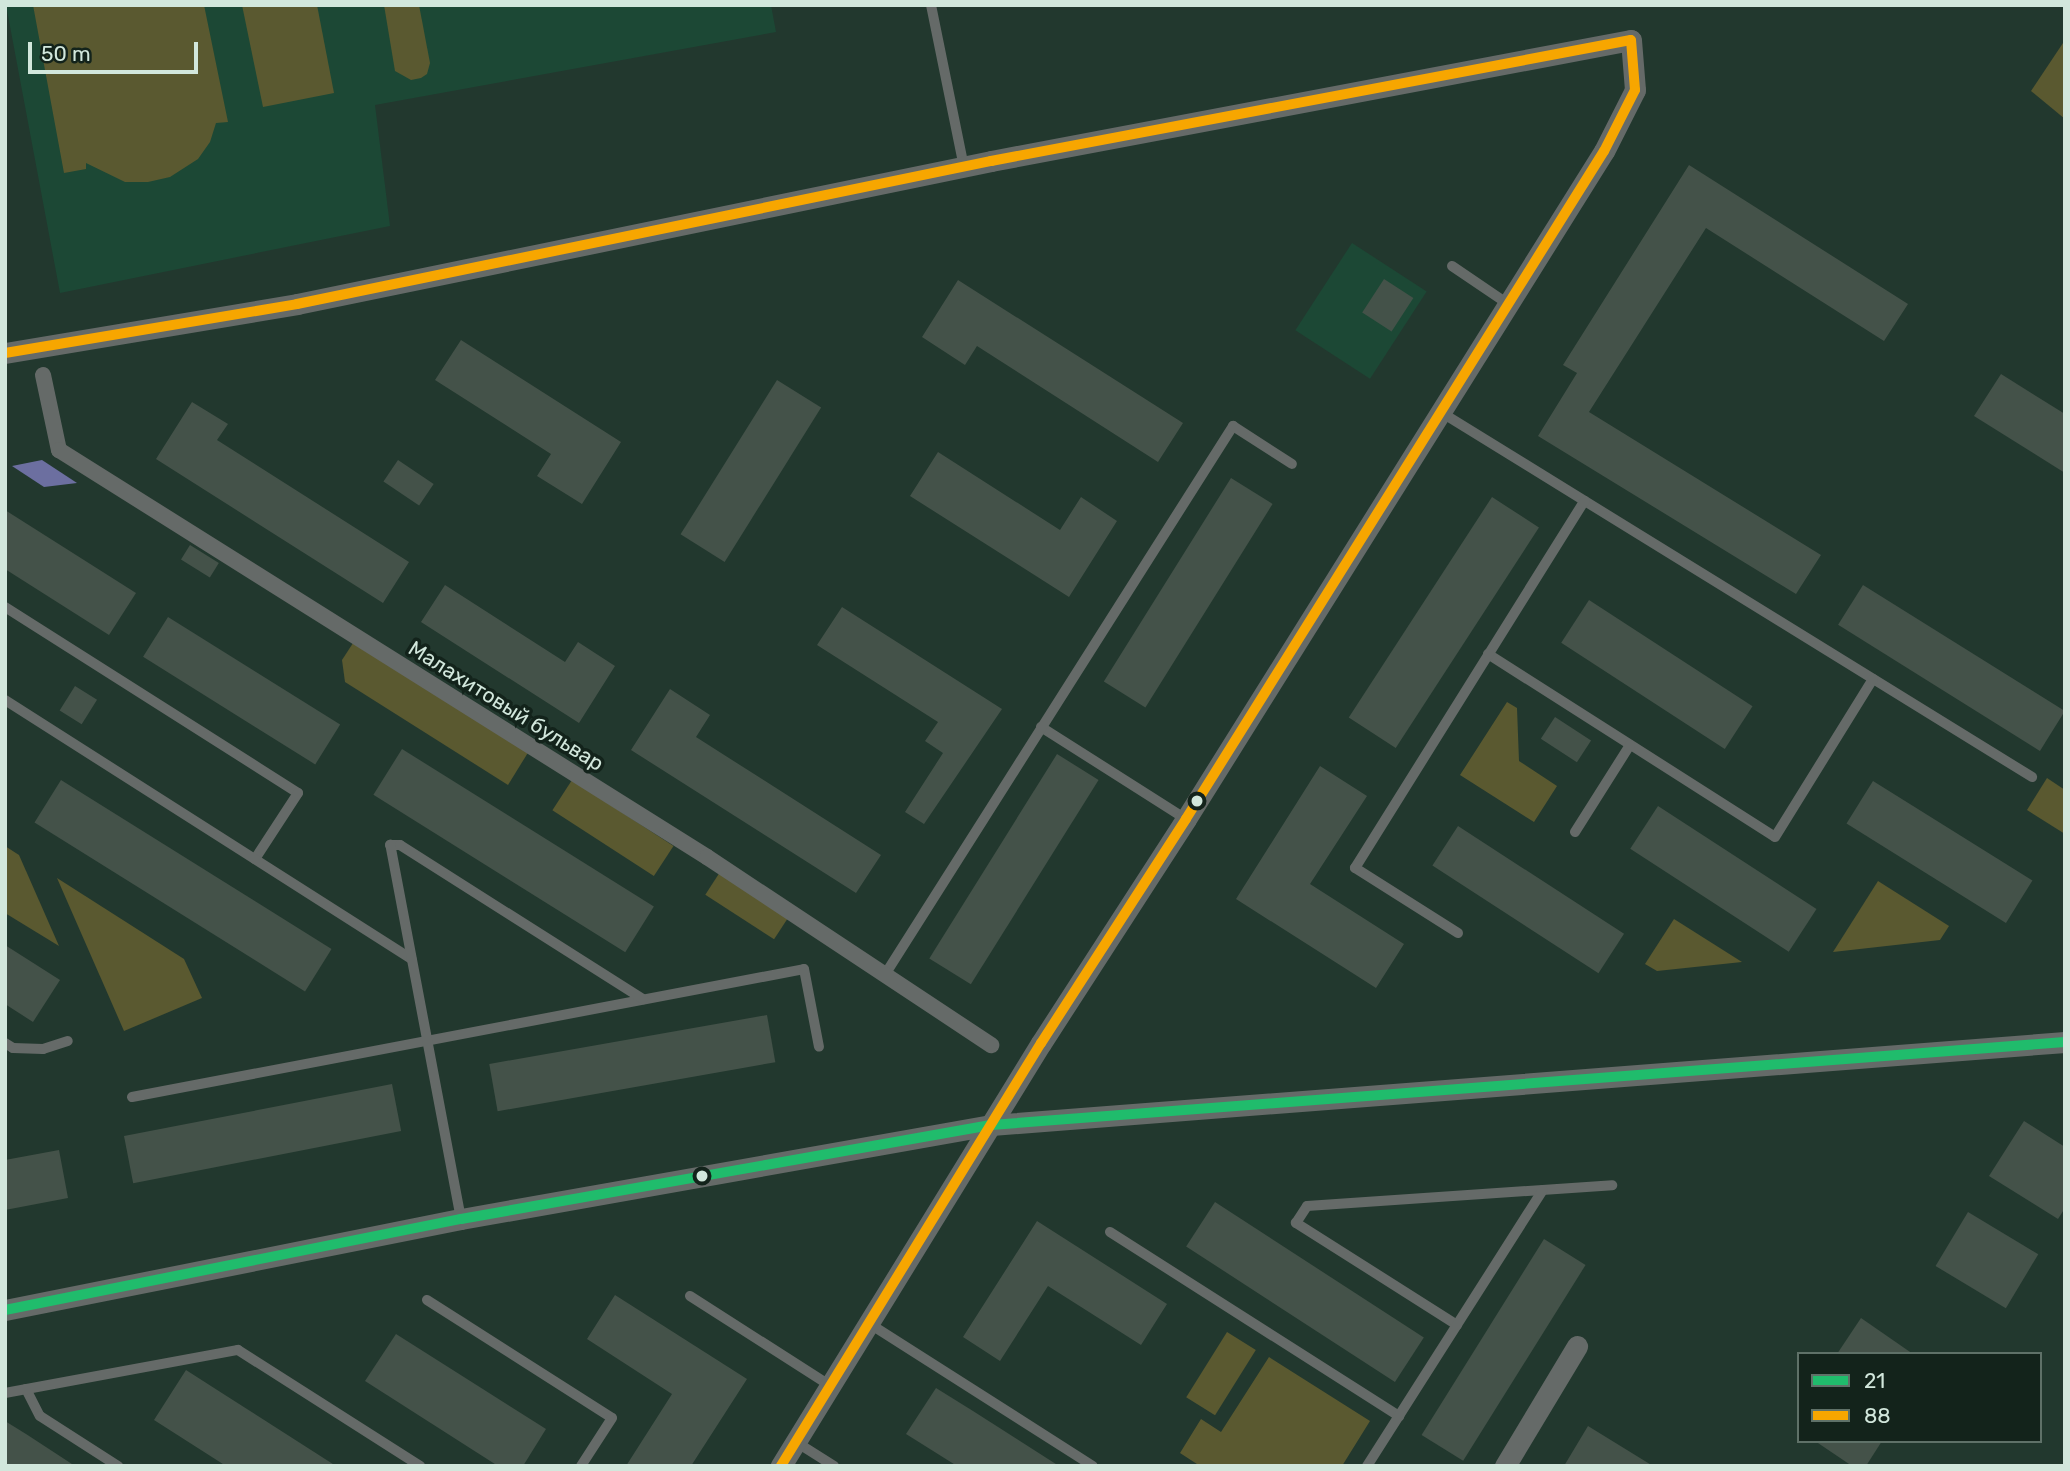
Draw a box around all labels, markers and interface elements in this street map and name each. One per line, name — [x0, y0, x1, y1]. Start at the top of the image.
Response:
scale bar — [32, 28, 201, 72]
text: 50 m — [41, 41, 91, 66]
street label: Малахитовый бульвар — [404, 636, 608, 776]
unlabelled marker — [1190, 794, 1204, 808]
unlabelled marker — [695, 1169, 709, 1183]
legend — [1797, 1352, 2042, 1443]
text: 21 — [1864, 1368, 1885, 1393]
text: 88 — [1864, 1403, 1891, 1428]

